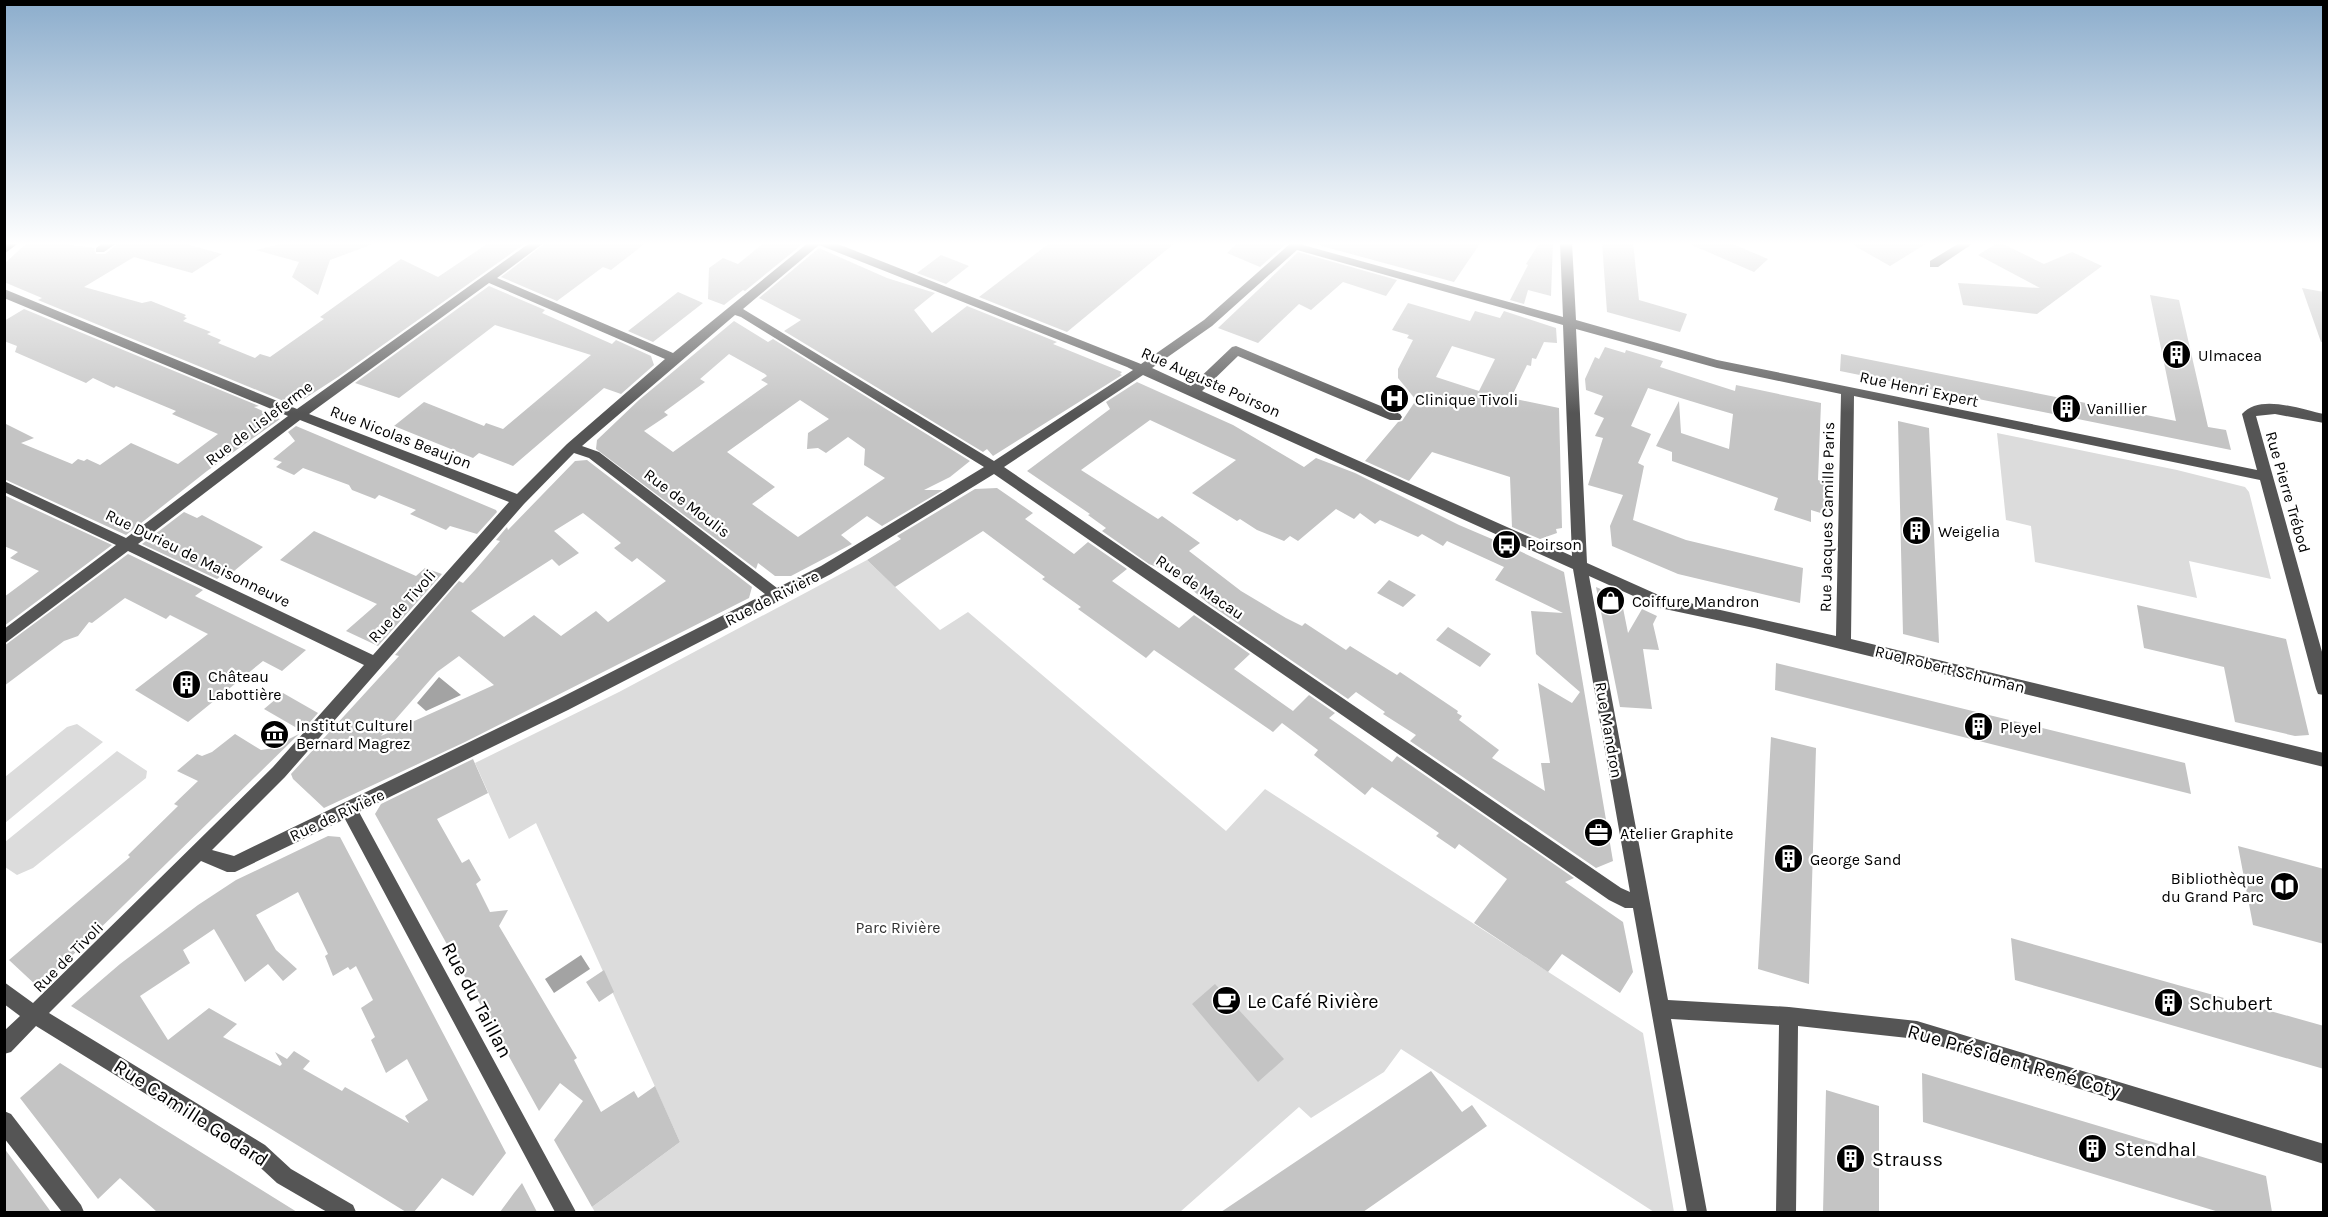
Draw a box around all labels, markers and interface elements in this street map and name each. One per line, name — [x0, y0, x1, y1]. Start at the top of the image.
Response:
building icon: Ulmacea — [2161, 339, 2193, 371]
street label: Rue Auguste Poirson — [1138, 343, 1284, 421]
place label: Ulmacea — [2198, 346, 2262, 365]
street label: Rue Henri Expert — [1858, 367, 1980, 411]
street label: Rue de Lisleferme — [202, 377, 316, 469]
hospital icon: Clinique Tivoli — [1378, 383, 1410, 415]
place label: Clinique Tivoli — [1415, 390, 1518, 409]
building icon: Vanillier — [2050, 392, 2082, 424]
place label: Vanillier — [2087, 399, 2147, 418]
street label: Rue Nicolas Beaujon — [328, 401, 474, 473]
street label: Rue Jacques Camille Paris — [1816, 422, 1838, 612]
street label: Rue Pierre Trébod — [2262, 429, 2314, 555]
street label: Rue de Moulis — [640, 465, 734, 541]
street label: Rue Durieu de Maisonneuve — [102, 505, 294, 611]
building icon: Weigelia — [1901, 515, 1933, 547]
place label: Weigelia — [1938, 522, 2000, 541]
bus stop icon: Poirson — [1490, 528, 1522, 560]
place label: Poirson — [1527, 535, 1582, 554]
street label: Rue de Macau — [1152, 551, 1248, 623]
street label: Rue de Tivoli — [364, 566, 440, 646]
street label: Rue de Rivière — [722, 566, 822, 630]
shop icon: Coiffure Mandron — [1595, 585, 1627, 617]
place label: Coiffure Mandron — [1632, 592, 1759, 611]
street label: Rue Robert Schuman — [1873, 641, 2027, 697]
place label: Château Labottière — [208, 667, 282, 704]
building icon: Château Labottière — [171, 669, 203, 701]
street label: Rue Mandron — [1591, 680, 1627, 780]
building icon: Pleyel — [1963, 711, 1995, 743]
place label: Institut Culturel Bernard Magrez — [296, 716, 413, 753]
museum icon: Institut Culturel Bernard Magrez — [259, 718, 291, 750]
place label: Pleyel — [2000, 718, 2042, 737]
street label: Rue de Rivière — [286, 785, 388, 845]
office icon: Atelier Graphite — [1583, 817, 1615, 849]
place label: Atelier Graphite — [1620, 824, 1733, 843]
building icon: George Sand — [1773, 843, 1805, 875]
place label: George Sand — [1810, 850, 1901, 869]
place label: Bibliothèque du Grand Parc — [2161, 869, 2264, 906]
library icon: Bibliothèque du Grand Parc — [2269, 871, 2301, 903]
street label: Rue de Tivoli — [29, 918, 107, 996]
park label: Parc Rivière — [855, 918, 941, 937]
street label: Rue du Taillan — [437, 938, 517, 1062]
cafe icon: Le Café Rivière — [1210, 985, 1242, 1017]
building icon: Schubert — [2152, 987, 2184, 1019]
place label: Le Café Rivière — [1247, 990, 1379, 1013]
place label: Schubert — [2189, 992, 2273, 1015]
street label: Rue Président René Coty — [1905, 1020, 2123, 1102]
street label: Rue Camille Godard — [110, 1055, 272, 1171]
building icon: Stendhal — [2077, 1133, 2109, 1165]
place label: Stendhal — [2114, 1138, 2196, 1161]
building icon: Strauss — [1835, 1143, 1867, 1175]
place label: Strauss — [1872, 1148, 1943, 1171]

